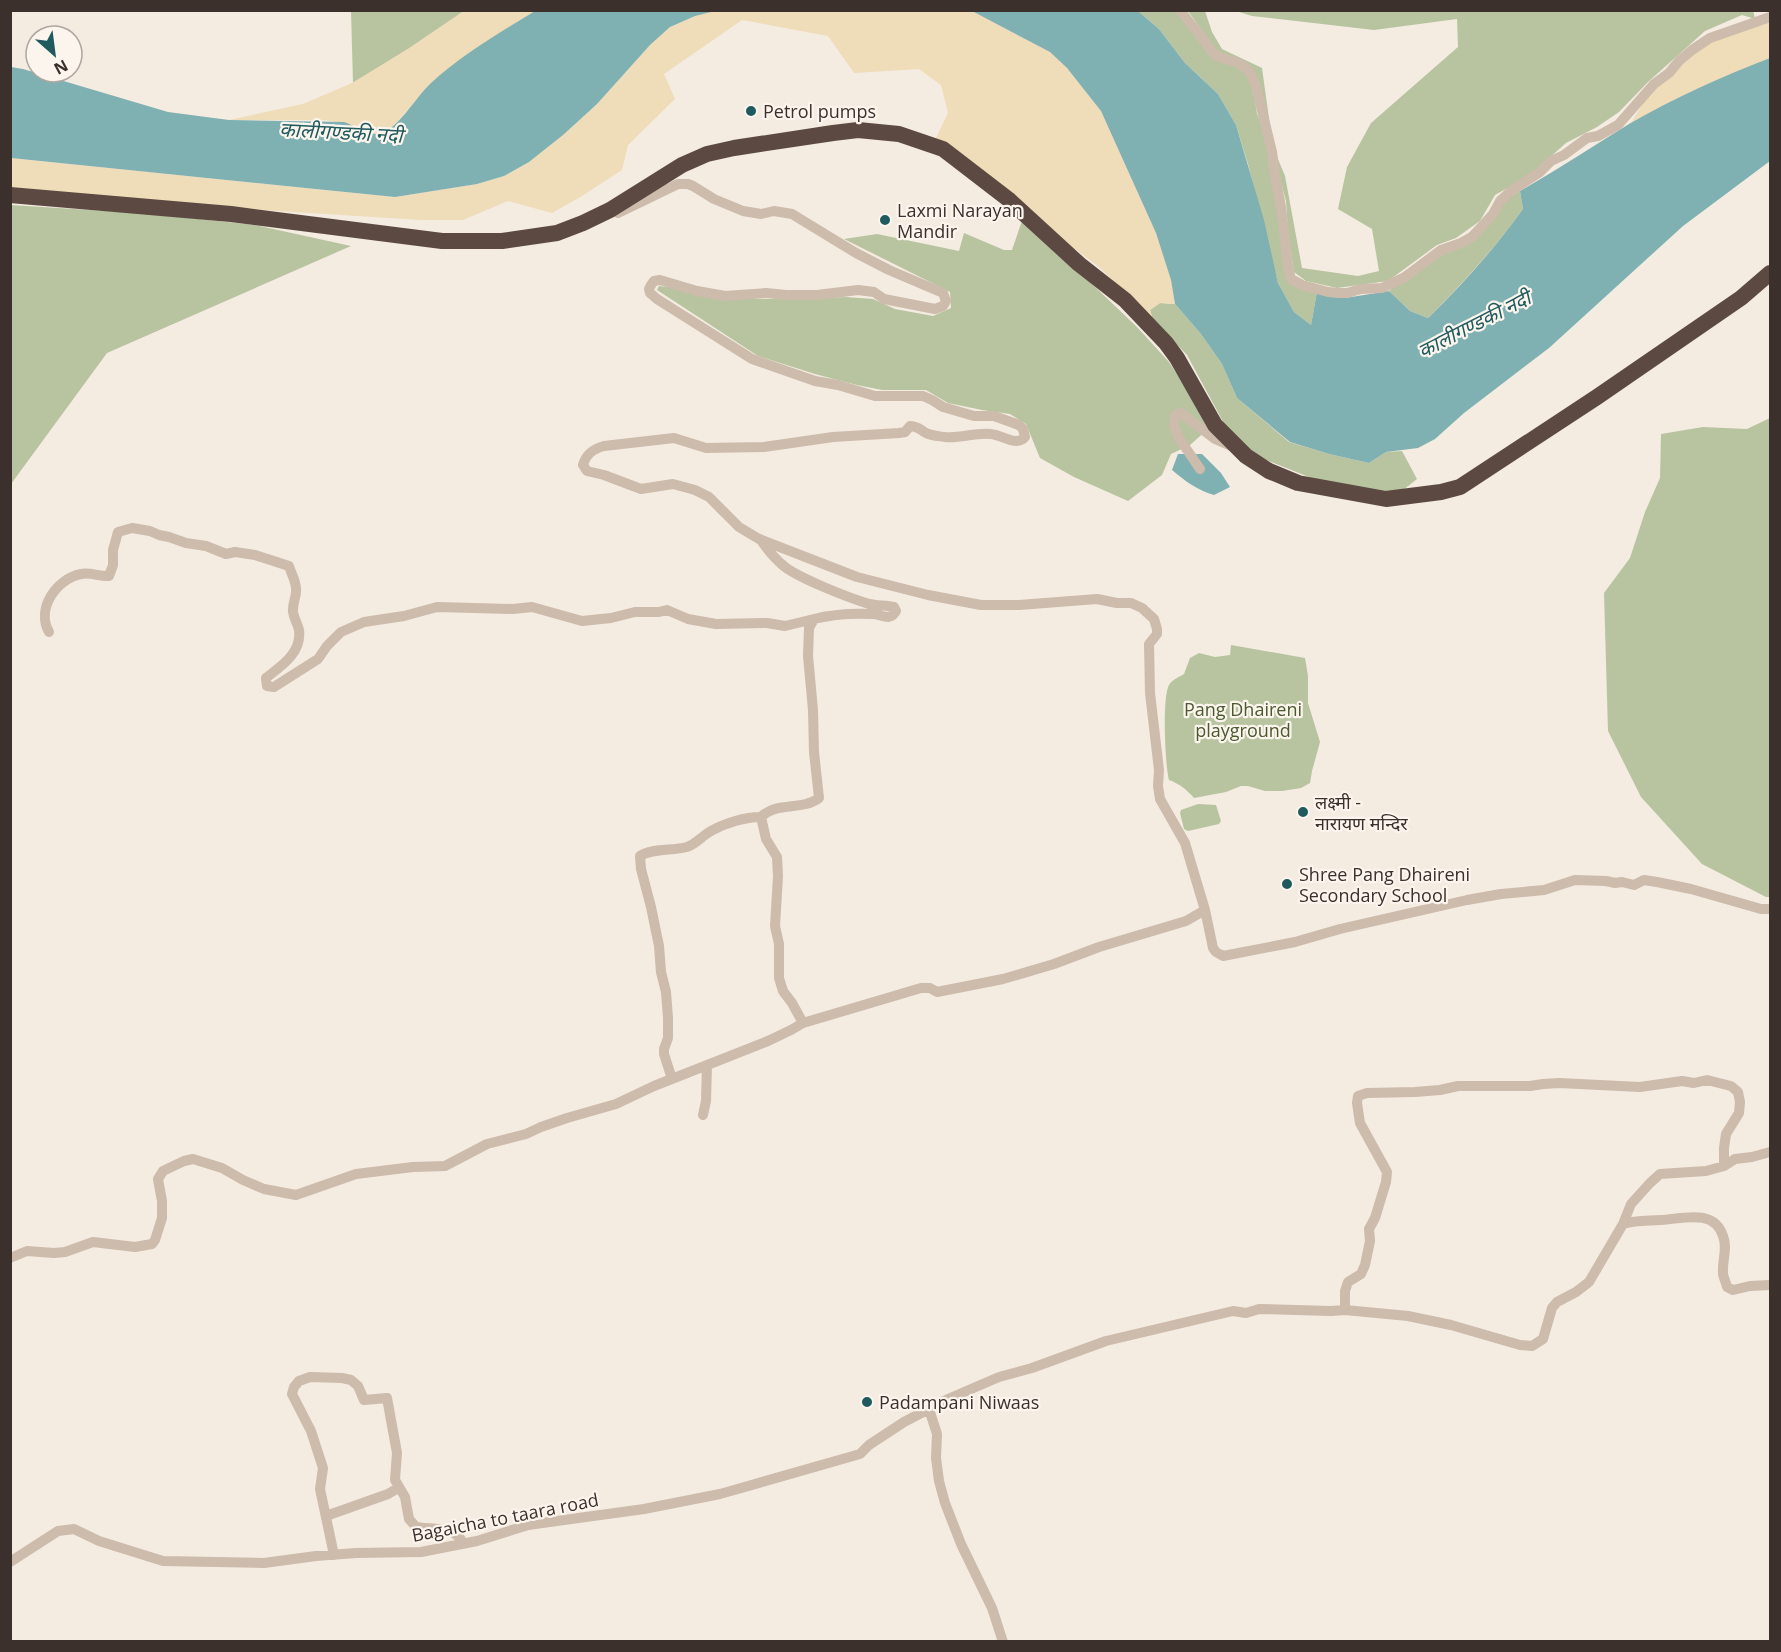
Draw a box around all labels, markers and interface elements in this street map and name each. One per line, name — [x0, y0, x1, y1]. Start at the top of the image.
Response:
north arrow — [24, 24, 84, 84]
text: N — [50, 54, 72, 80]
place label: Petrol pumps — [763, 99, 876, 123]
marker: Petrol pumps — [744, 104, 758, 118]
water label: कालीगण्डकी नदी — [279, 115, 407, 149]
place label: Laxmi Narayan Mandir — [897, 198, 1023, 243]
marker: Laxmi Narayan Mandir — [878, 213, 892, 227]
water label: कालीगण्डकी नदी — [1413, 282, 1538, 364]
park label: Pang Dhaireni playground — [1184, 697, 1302, 742]
place label: लक्ष्मी - नारायण मन्दिर — [1315, 790, 1408, 835]
marker: लक्ष्मी - नारायण मन्दिर — [1296, 805, 1310, 819]
place label: Shree Pang Dhaireni Secondary School — [1299, 862, 1470, 907]
marker: Shree Pang Dhaireni Secondary School — [1280, 877, 1294, 891]
place label: Padampani Niwaas — [879, 1390, 1039, 1414]
marker: Padampani Niwaas — [860, 1395, 874, 1409]
street label: Bagaicha to taara road — [410, 1487, 600, 1547]

